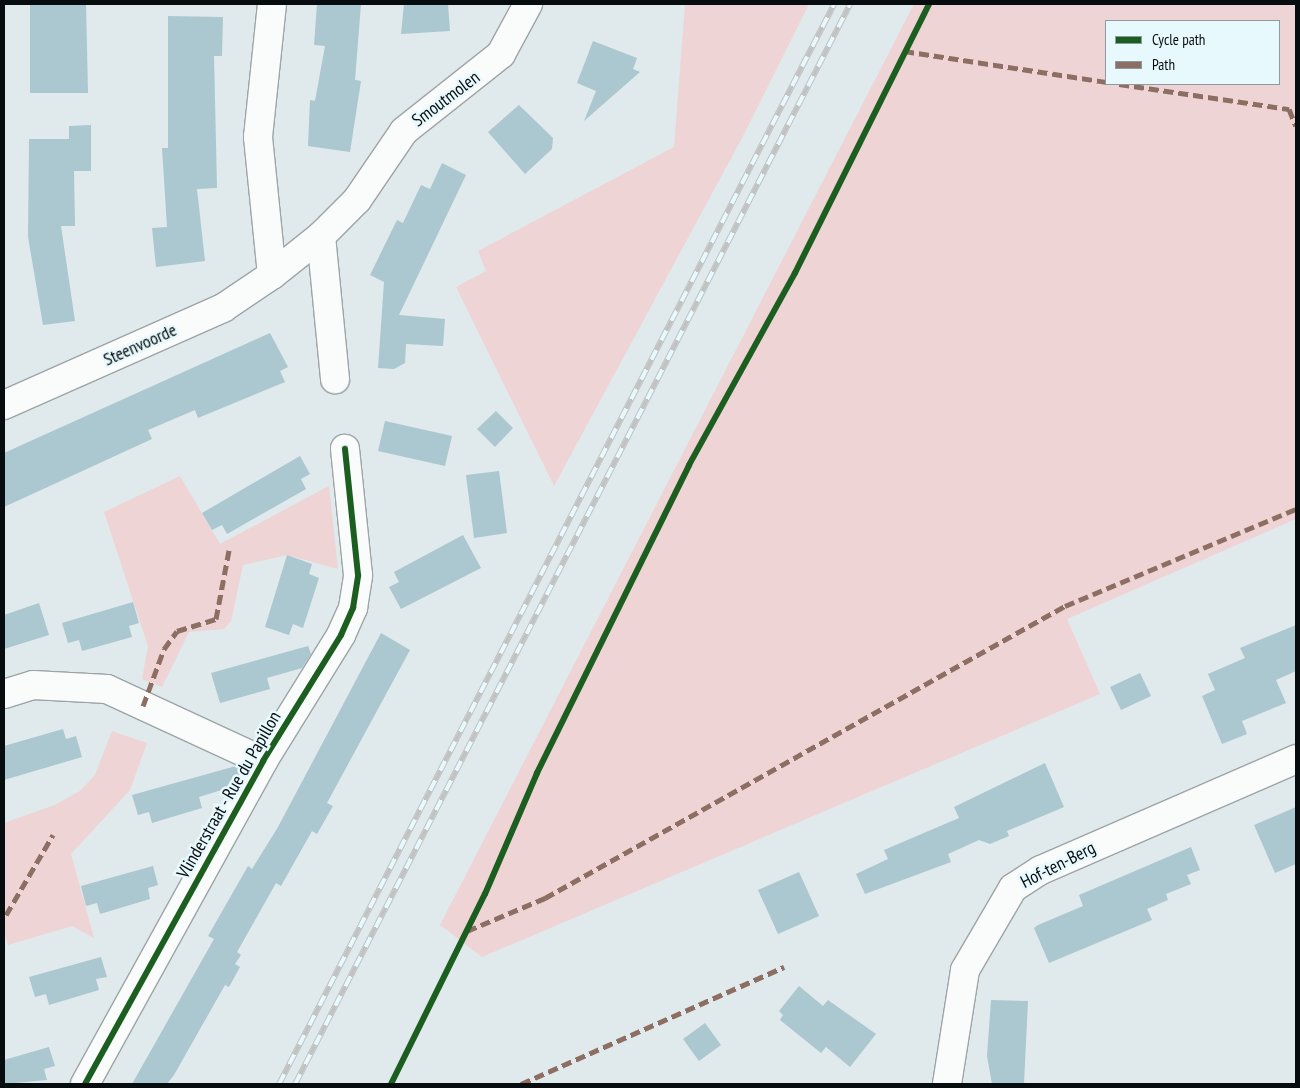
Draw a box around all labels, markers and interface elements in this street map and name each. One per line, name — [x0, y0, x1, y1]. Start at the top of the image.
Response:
legend — [1105, 20, 1280, 85]
text: Cycle path — [1152, 30, 1205, 49]
text: Path — [1152, 55, 1175, 74]
street label: Smoutmolen — [408, 67, 484, 131]
street label: Steenvoorde — [100, 319, 180, 371]
street label: Vlinderstraat - Rue du Papillon — [172, 707, 286, 883]
street label: Hof-ten-Berg — [1017, 837, 1099, 893]

